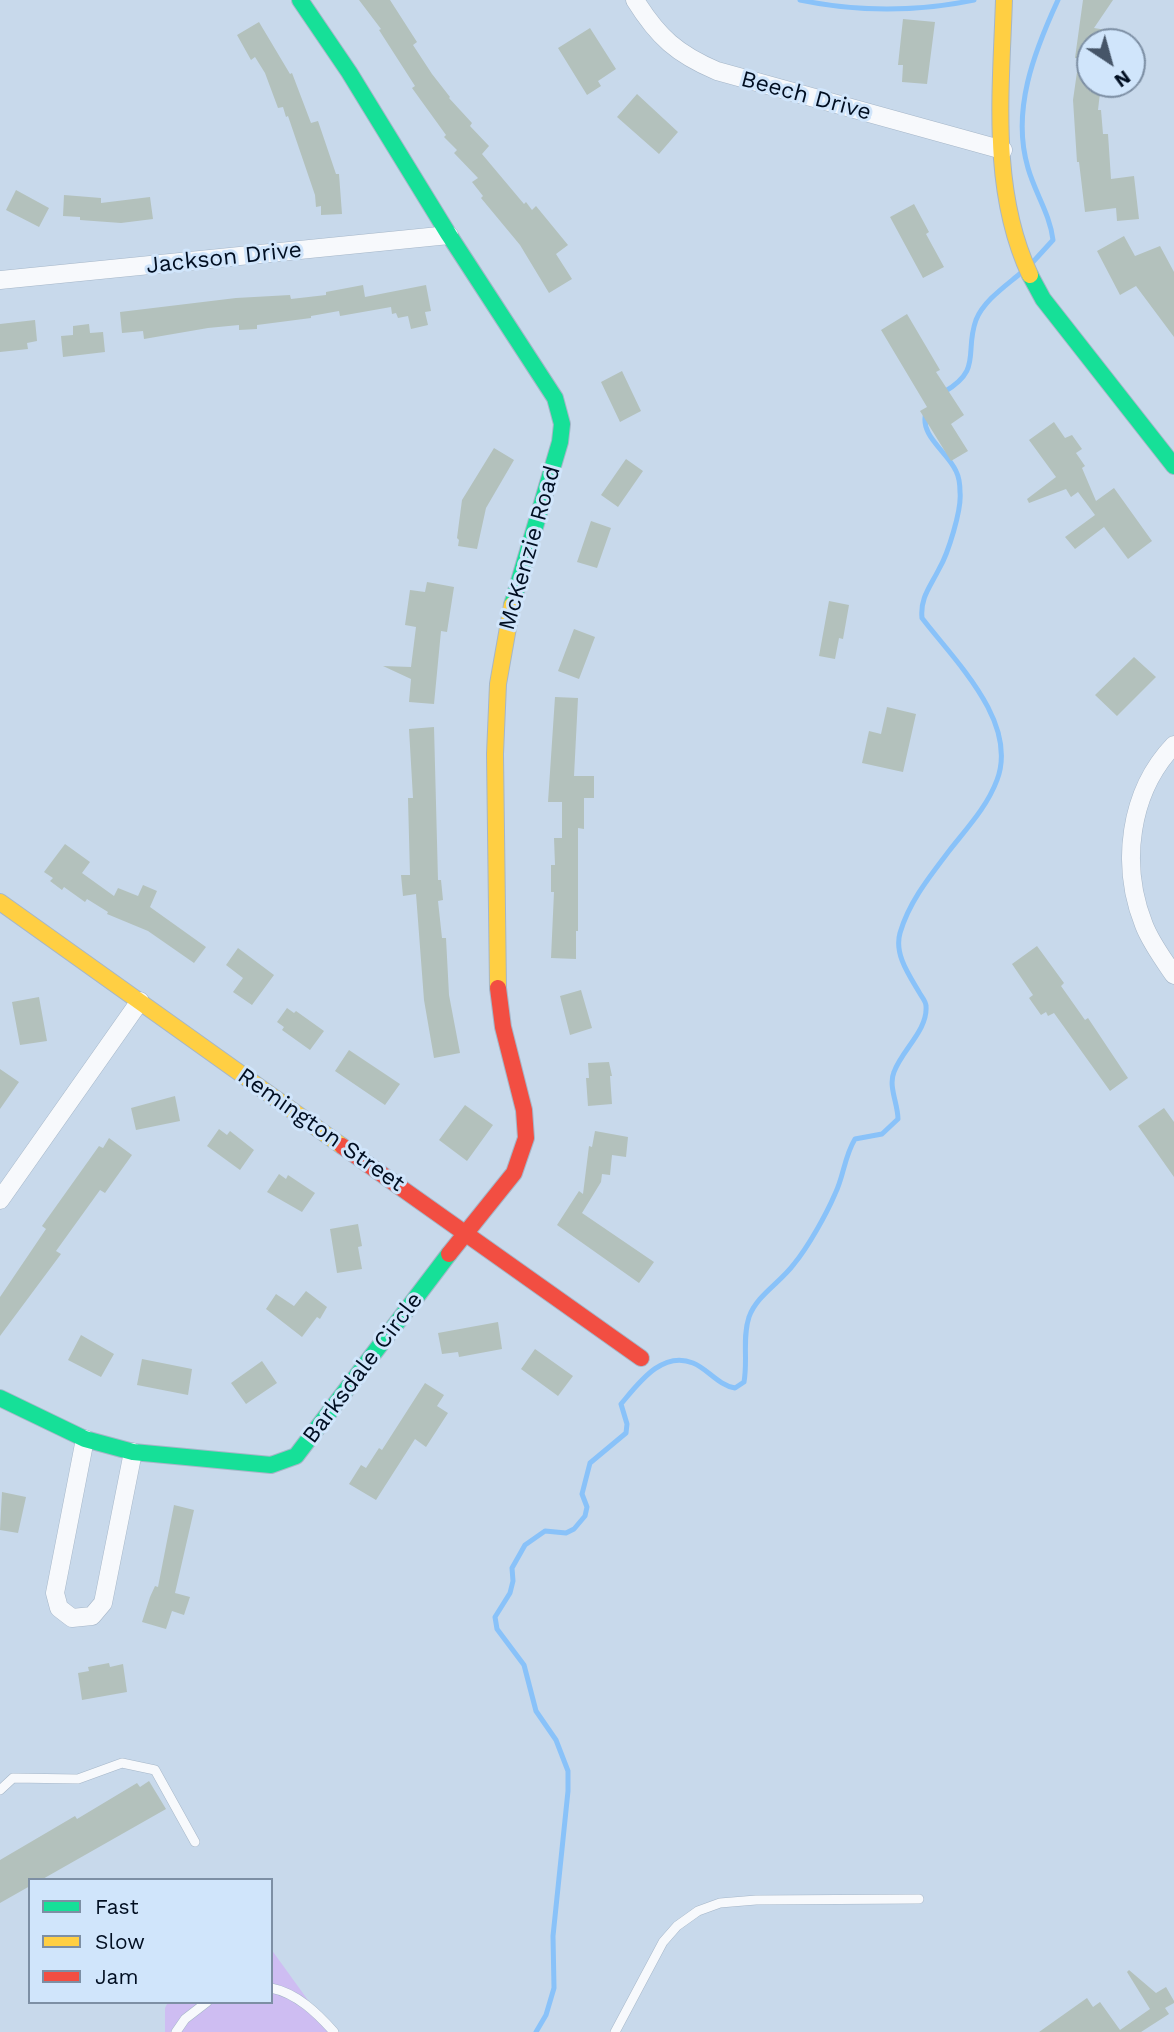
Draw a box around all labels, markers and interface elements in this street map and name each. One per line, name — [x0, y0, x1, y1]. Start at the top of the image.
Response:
north arrow — [1076, 28, 1146, 98]
street label: Beech Drive — [738, 65, 874, 127]
text: N — [1110, 65, 1135, 92]
street label: Jackson Drive — [145, 236, 303, 280]
street label: McKenzie Road — [493, 463, 567, 633]
street label: Remington Street — [232, 1062, 410, 1198]
street label: Barksdale Circle — [297, 1287, 429, 1449]
legend — [28, 1878, 273, 2004]
text: Fast — [95, 1894, 139, 1919]
text: Slow — [95, 1929, 145, 1954]
text: Jam — [95, 1964, 138, 1989]

